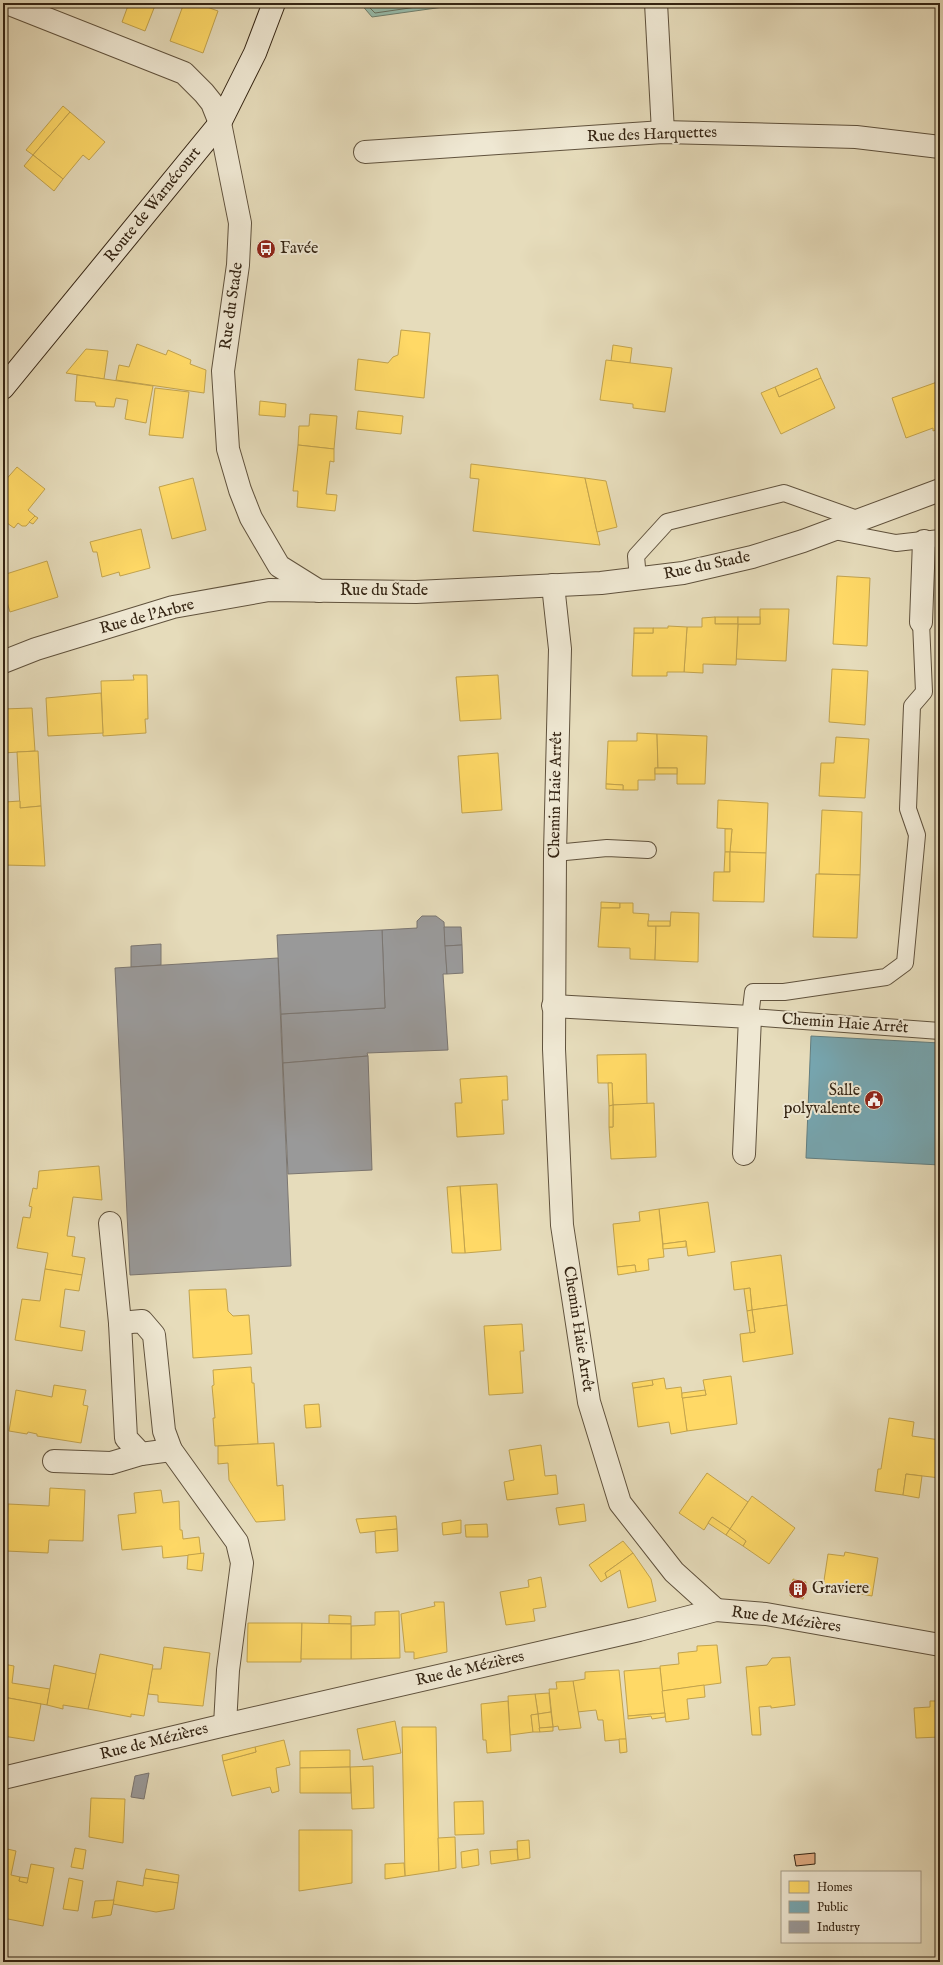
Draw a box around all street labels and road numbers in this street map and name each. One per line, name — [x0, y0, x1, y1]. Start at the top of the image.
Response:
street label: Rue des Harquettes — [587, 123, 718, 147]
street label: Route de Warnécourt — [100, 143, 206, 267]
street label: Rue du Stade — [216, 261, 248, 351]
street label: Rue du Stade — [662, 547, 752, 585]
street label: Rue du Stade — [340, 581, 428, 601]
street label: Rue de l'Arbre — [97, 595, 197, 639]
street label: Chemin Haie Arrêt — [545, 731, 567, 859]
street label: Chemin Haie Arrêt — [781, 1010, 910, 1038]
street label: Chemin Haie Arrêt — [558, 1265, 598, 1394]
street label: Rue de Mézières — [730, 1602, 843, 1638]
street label: Rue de Mézières — [414, 1647, 527, 1691]
street label: Rue de Mézières — [98, 1719, 210, 1765]

